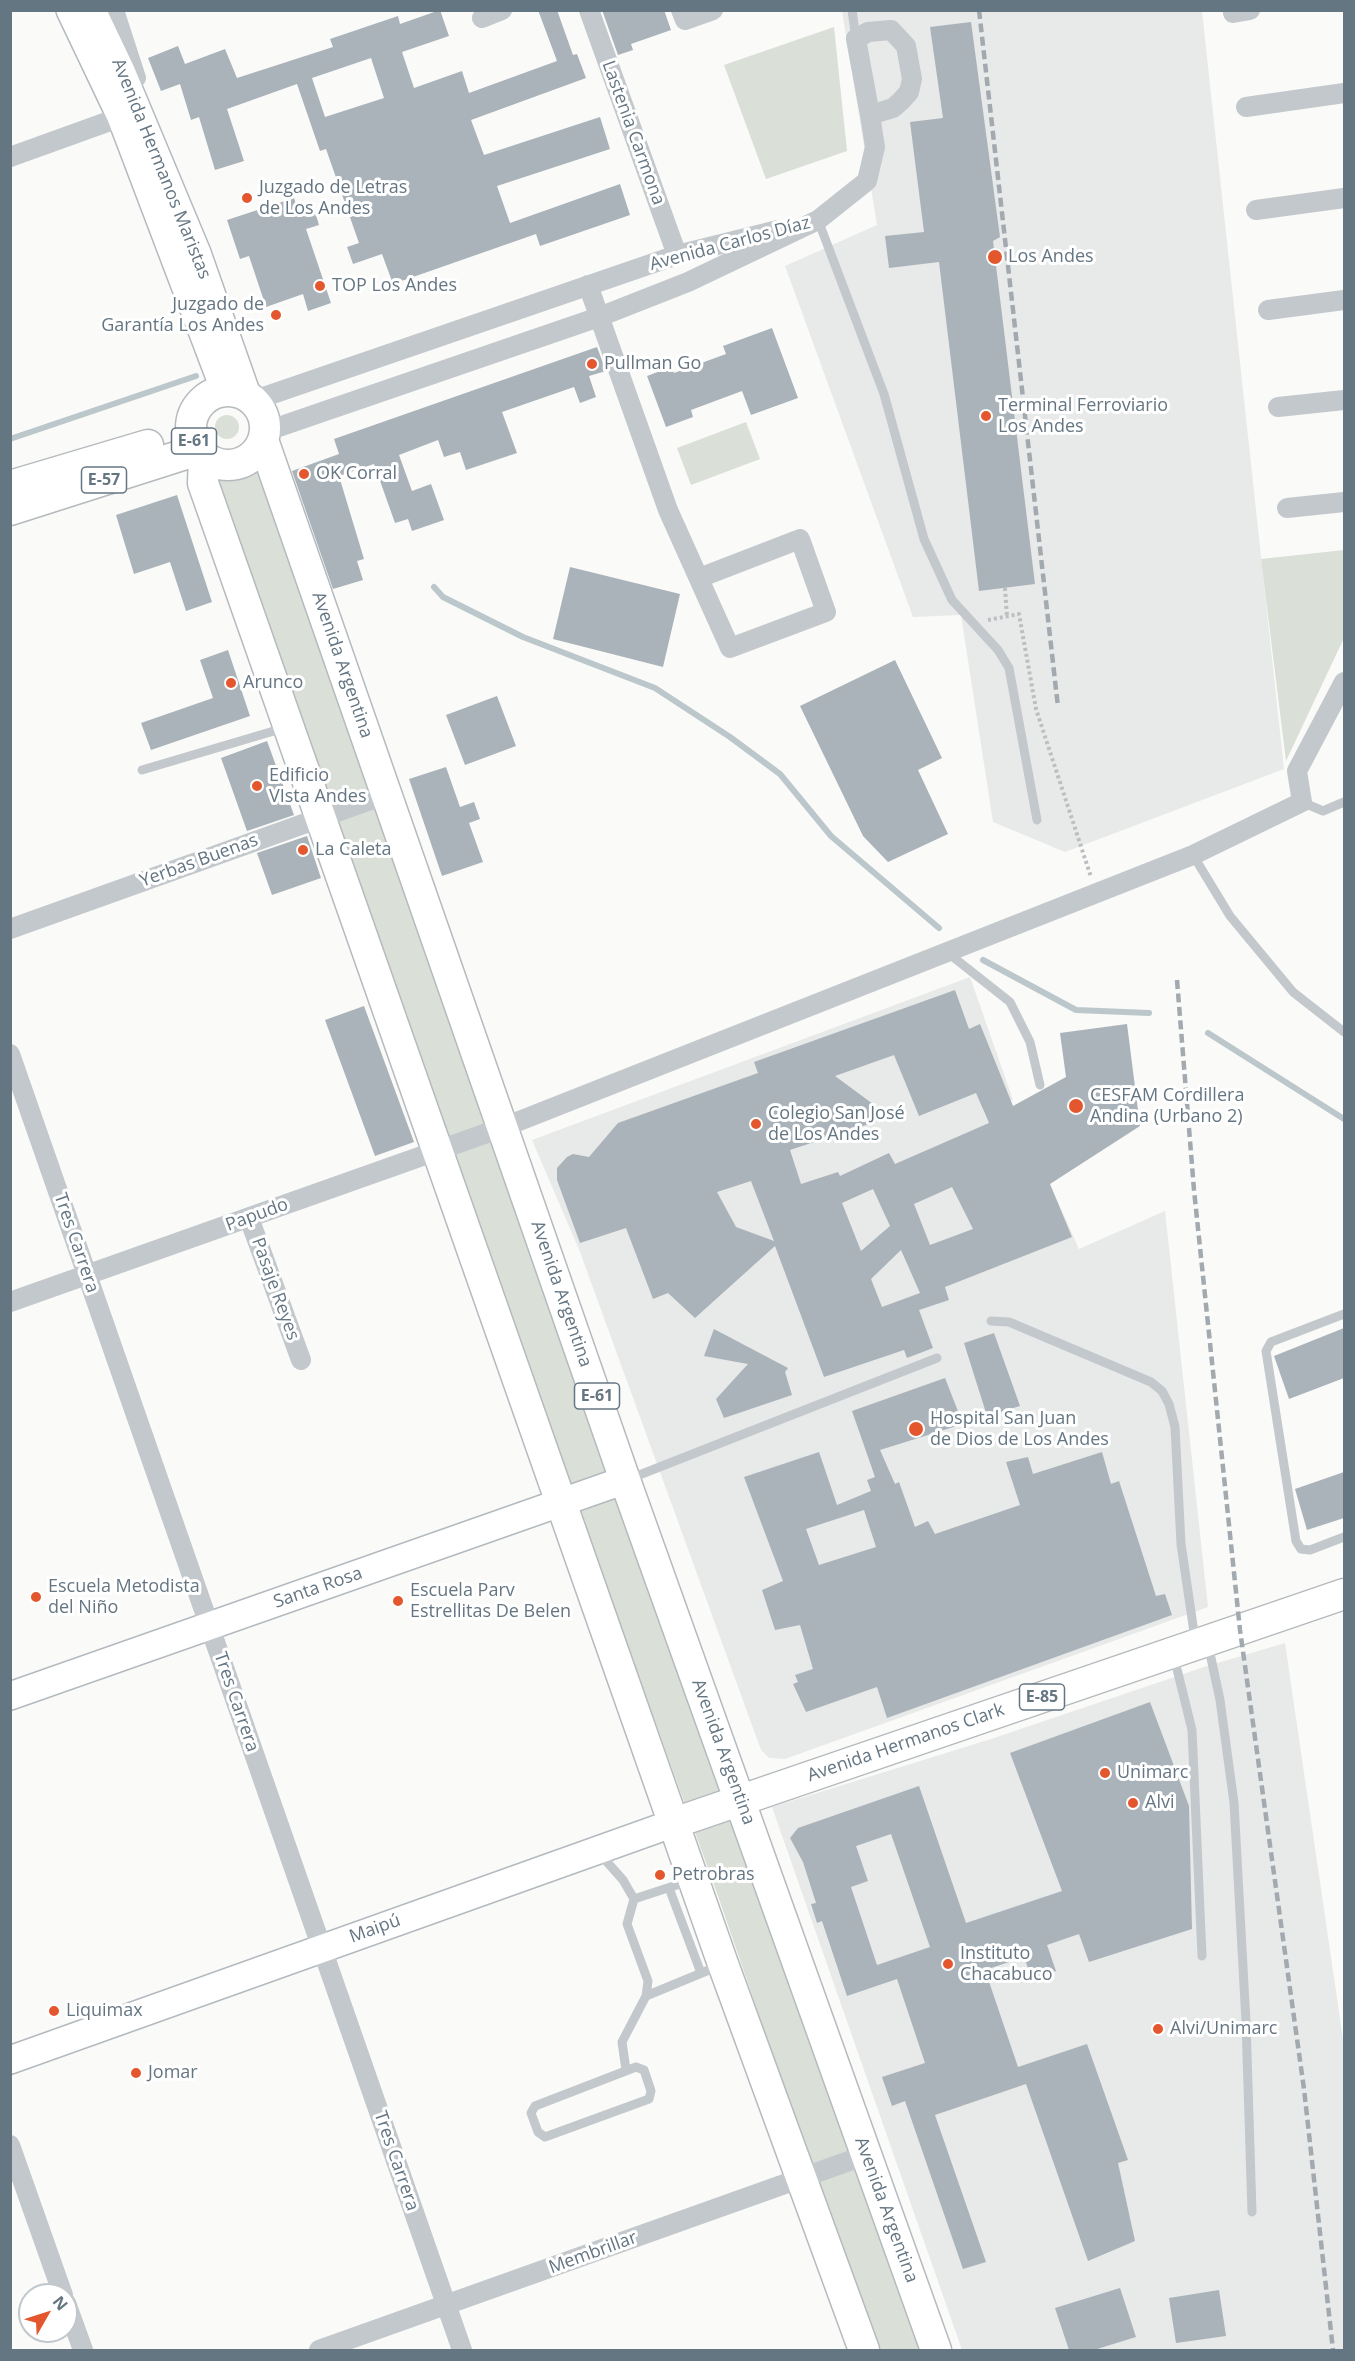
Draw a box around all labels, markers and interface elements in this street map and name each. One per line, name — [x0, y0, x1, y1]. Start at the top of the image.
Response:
street label: Avenida Hermanos Maristas — [107, 56, 215, 282]
street label: Lastenia Carmona — [597, 58, 669, 208]
place label: Juzgado de Letras de Los Andes — [259, 177, 407, 219]
marker: Juzgado de Letras de Los Andes — [240, 191, 254, 205]
street label: Avenida Carlos Díaz — [647, 212, 813, 276]
place label: Los Andes — [1008, 246, 1094, 268]
marker: Los Andes — [986, 248, 1004, 266]
place label: TOP Los Andes — [332, 275, 457, 297]
marker: TOP Los Andes — [313, 279, 327, 293]
place label: Juzgado de Garantía Los Andes — [101, 294, 264, 336]
marker: Juzgado de Garantía Los Andes — [269, 308, 283, 322]
place label: Pullman Go — [604, 353, 701, 375]
marker: Pullman Go — [585, 357, 599, 371]
place label: Terminal Ferroviario Los Andes — [998, 395, 1168, 438]
marker: Terminal Ferroviario Los Andes — [979, 409, 993, 423]
road number: E-61 — [172, 428, 216, 454]
place label: OK Corral — [316, 463, 397, 485]
road number: E-57 — [82, 467, 126, 493]
marker: OK Corral — [297, 467, 311, 481]
street label: Avenida Argentina — [307, 589, 377, 741]
place label: Arunco — [243, 672, 303, 694]
marker: Arunco — [224, 676, 238, 690]
place label: Edificio VIsta Andes — [269, 765, 367, 808]
marker: Edificio VIsta Andes — [250, 779, 264, 793]
street label: Yerbas Buenas — [137, 830, 261, 892]
place label: La Caleta — [315, 839, 391, 861]
marker: La Caleta — [296, 843, 310, 857]
place label: CESFAM Cordillera Andina (Urbano 2) — [1090, 1085, 1244, 1128]
marker: CESFAM Cordillera Andina (Urbano 2) — [1067, 1097, 1085, 1115]
place label: Colegio San José de Los Andes — [768, 1103, 905, 1146]
marker: Colegio San José de Los Andes — [749, 1117, 763, 1131]
street label: Tres Carrera — [49, 1190, 103, 1296]
street label: Papudo — [223, 1194, 291, 1236]
street label: Avenida Argentina — [526, 1218, 596, 1370]
street label: Pasaje Reyes — [246, 1235, 304, 1343]
road number: E-61 — [574, 1383, 620, 1409]
place label: Hospital San Juan de Dios de Los Andes — [930, 1408, 1109, 1450]
marker: Hospital San Juan de Dios de Los Andes — [907, 1420, 925, 1438]
street label: Santa Rosa — [271, 1563, 365, 1613]
place label: Escuela Metodista del Niño — [48, 1576, 200, 1618]
place label: Escuela Parv Estrellitas De Belen — [410, 1580, 571, 1622]
marker: Escuela Metodista del Niño — [29, 1590, 43, 1604]
marker: Escuela Parv Estrellitas De Belen — [391, 1594, 405, 1608]
street label: Tres Carrera — [209, 1649, 263, 1755]
street label: Avenida Argentina — [687, 1676, 759, 1828]
road number: E-85 — [1020, 1684, 1064, 1710]
street label: Avenida Hermanos Clark — [805, 1699, 1007, 1787]
place label: Unimarc — [1117, 1762, 1188, 1784]
marker: Unimarc — [1098, 1766, 1112, 1780]
place label: Alvi — [1145, 1792, 1174, 1814]
marker: Alvi — [1126, 1796, 1140, 1810]
place label: Petrobras — [672, 1864, 754, 1886]
marker: Petrobras — [653, 1868, 667, 1882]
street label: Maipú — [347, 1910, 403, 1948]
place label: Instituto Chacabuco — [960, 1943, 1053, 1986]
marker: Instituto Chacabuco — [941, 1957, 955, 1971]
place label: Liquimax — [66, 2000, 143, 2022]
marker: Liquimax — [47, 2004, 61, 2018]
place label: Alvi/Unimarc — [1170, 2018, 1277, 2040]
marker: Alvi/Unimarc — [1151, 2022, 1165, 2036]
place label: Jomar — [148, 2062, 198, 2084]
marker: Jomar — [129, 2066, 143, 2080]
street label: Tres Carrera — [369, 2108, 423, 2214]
street label: Avenida Argentina — [850, 2134, 922, 2286]
street label: Membrillar — [546, 2227, 640, 2279]
north arrow — [18, 2283, 78, 2343]
text: N — [48, 2291, 73, 2315]

